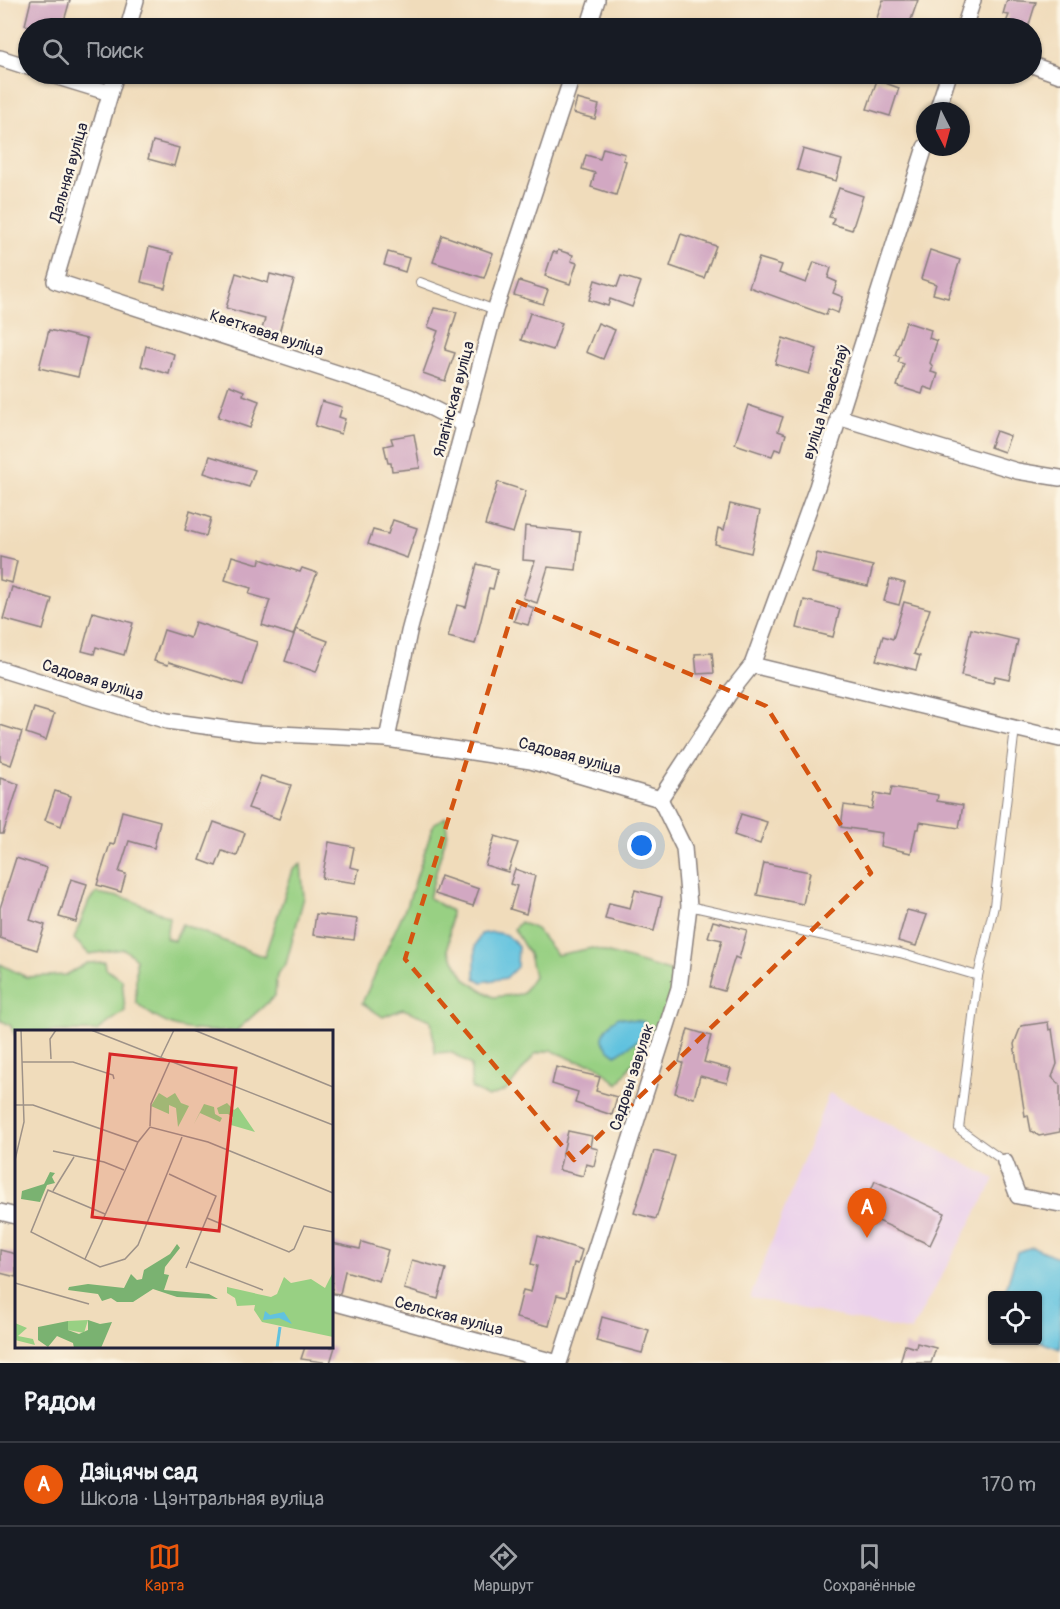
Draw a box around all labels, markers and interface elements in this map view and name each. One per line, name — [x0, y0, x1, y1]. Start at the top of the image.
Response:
search box — [18, 18, 1042, 84]
icon: search — [39, 35, 72, 68]
text: Поиск — [87, 37, 144, 65]
north arrow — [916, 102, 970, 156]
street label: Дальняя вуліца — [45, 120, 93, 225]
street label: Кветкавая вуліца — [207, 305, 326, 361]
street label: Ялагінская вуліца — [429, 339, 479, 460]
street label: вуліца Навасёлаў — [798, 342, 854, 462]
street label: Садовая вуліца — [39, 655, 146, 705]
street label: Садовая вуліца — [516, 733, 623, 779]
your location — [627, 831, 656, 860]
street label: Садовы завулак — [605, 1021, 659, 1133]
inset map — [15, 1030, 333, 1348]
pin: A — [848, 1188, 886, 1238]
map controls — [988, 1291, 1042, 1345]
button: locate — [988, 1291, 1042, 1345]
street label: Сельская вуліца — [392, 1292, 505, 1340]
text: Рядом — [24, 1386, 96, 1418]
text: Дзіцячы сад — [81, 1458, 198, 1486]
text: A — [37, 1472, 50, 1497]
text: 170 m — [982, 1472, 1036, 1497]
text: Школа · Цэнтральная вуліца — [81, 1486, 324, 1511]
tab: Карта — [145, 1540, 184, 1596]
tab: Маршрут — [474, 1540, 534, 1596]
tab: Сохранённые — [823, 1540, 915, 1596]

